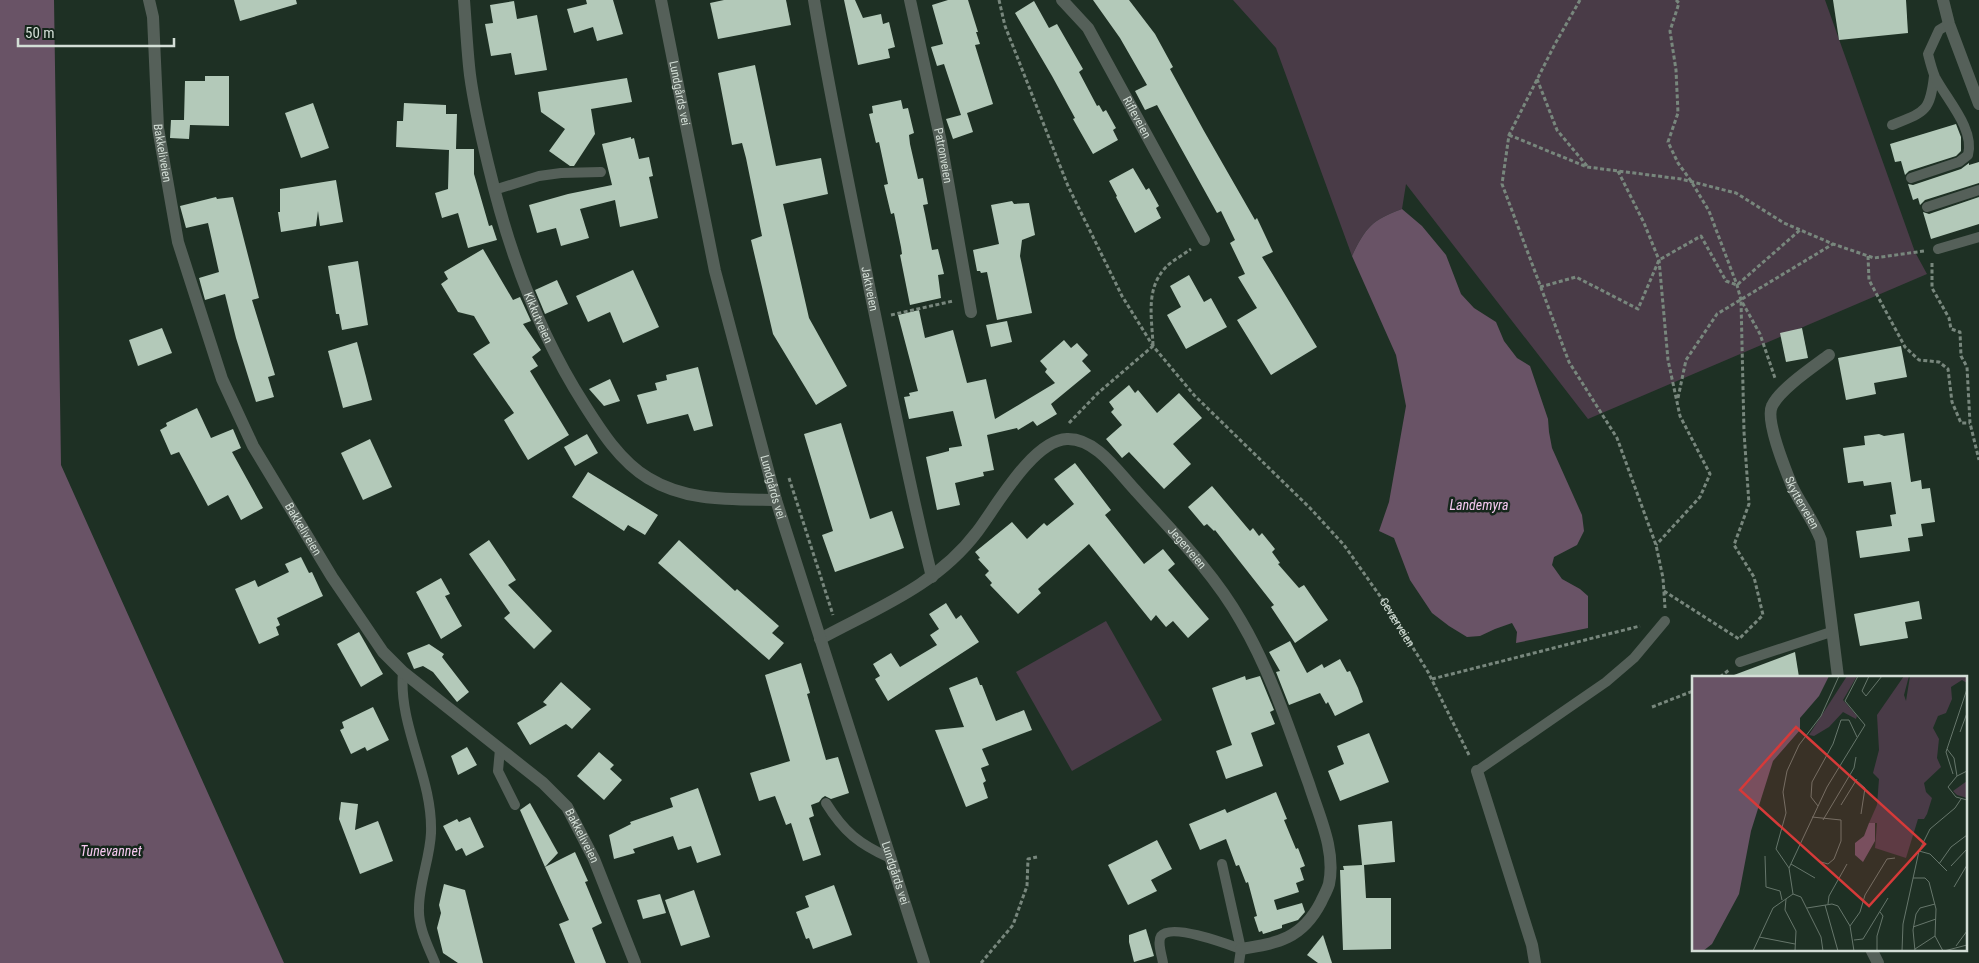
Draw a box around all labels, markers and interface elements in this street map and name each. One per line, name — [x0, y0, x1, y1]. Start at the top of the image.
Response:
scale bar — [18, 15, 174, 47]
text: 50 m — [25, 24, 55, 42]
street label: Lundgårds vei — [666, 59, 693, 127]
street label: Rifleveien — [1120, 94, 1154, 141]
street label: Bakkeliveien — [151, 124, 174, 184]
street label: Patronveien — [931, 126, 955, 185]
street label: Jaktveien — [858, 265, 881, 313]
street label: Kikkutveien — [521, 290, 556, 346]
street label: Lundgårds vei — [757, 453, 789, 521]
street label: Skytterveien — [1782, 475, 1822, 532]
water label: Landemyra — [1450, 497, 1508, 513]
street label: Bakkeliveien — [282, 500, 324, 558]
street label: Jegerveien — [1165, 524, 1209, 572]
street label: Geværveien — [1376, 595, 1418, 650]
inset map — [1692, 676, 1966, 950]
street label: Bakkeliveien — [562, 806, 602, 865]
street label: Lundgårds vei — [879, 840, 912, 907]
water label: Tunevannet — [80, 843, 143, 859]

